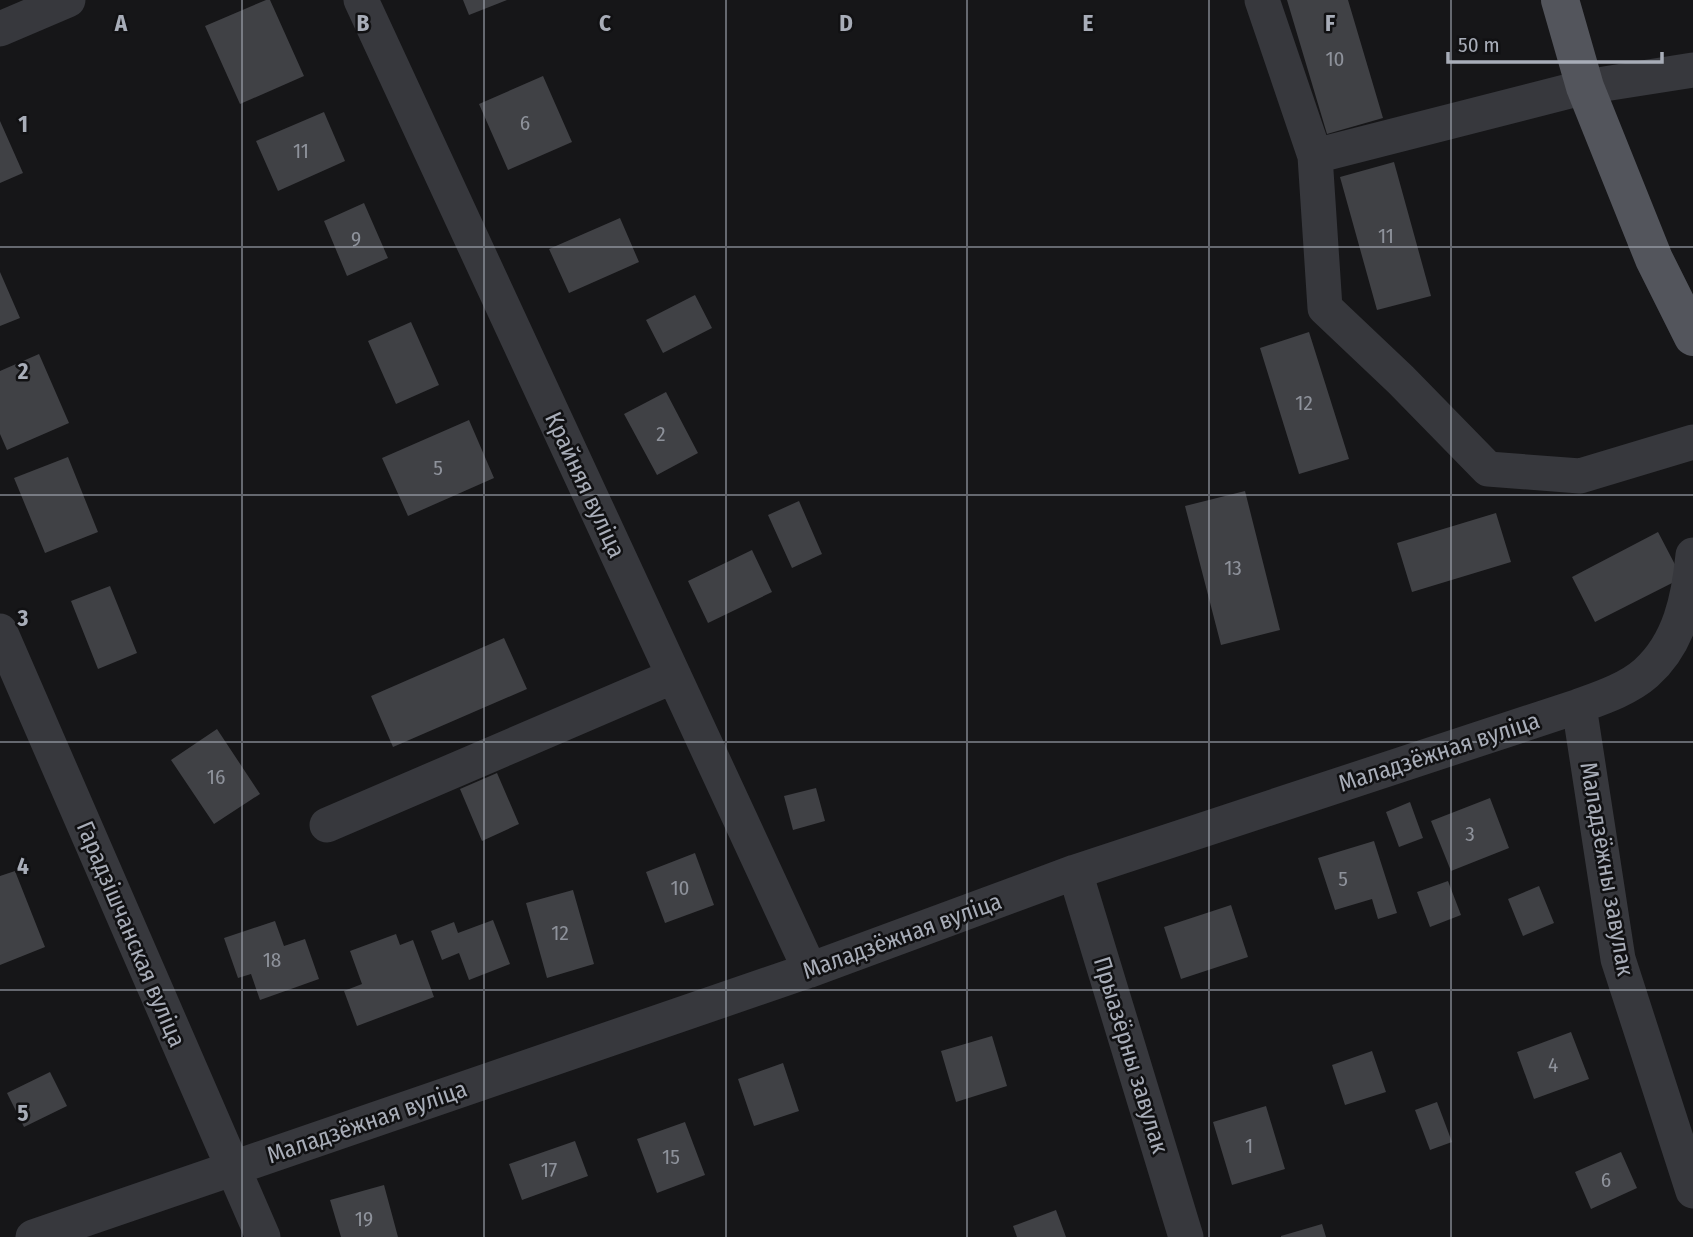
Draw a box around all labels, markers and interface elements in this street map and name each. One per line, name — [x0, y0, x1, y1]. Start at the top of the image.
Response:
text: A — [114, 9, 128, 37]
text: B — [357, 9, 370, 37]
text: C — [599, 9, 611, 37]
text: D — [839, 9, 853, 37]
text: E — [1083, 9, 1094, 37]
text: F — [1325, 9, 1335, 37]
scale bar — [1448, 21, 1662, 65]
text: 50 m — [1458, 32, 1500, 58]
house number: 10 — [1325, 46, 1345, 72]
text: 1 — [18, 110, 28, 138]
house number: 6 — [520, 110, 530, 136]
house number: 11 — [293, 138, 309, 164]
house number: 11 — [1378, 223, 1394, 249]
house number: 9 — [351, 226, 361, 252]
text: 2 — [17, 357, 29, 385]
house number: 12 — [1295, 390, 1313, 416]
street label: Крайняя вуліца — [539, 408, 631, 562]
house number: 2 — [656, 421, 666, 447]
house number: 5 — [433, 455, 443, 481]
house number: 13 — [1224, 555, 1242, 581]
text: 3 — [17, 604, 29, 632]
street label: Маладзёжная вуліца — [1335, 706, 1543, 798]
street label: Маладзёжны завулак — [1574, 760, 1640, 979]
house number: 16 — [207, 764, 225, 790]
street label: Гарадзішчанская вуліца — [71, 817, 191, 1051]
house number: 3 — [1465, 821, 1475, 847]
text: 4 — [17, 852, 29, 880]
house number: 5 — [1338, 866, 1348, 892]
house number: 10 — [670, 875, 690, 901]
street label: Маладзёжная вуліца — [799, 887, 1005, 985]
house number: 12 — [551, 920, 569, 946]
house number: 18 — [263, 947, 281, 973]
street label: Прыазёрны завулак — [1088, 953, 1174, 1157]
house number: 4 — [1548, 1052, 1558, 1078]
street label: Маладзёжная вуліца — [263, 1075, 471, 1169]
text: 5 — [17, 1099, 29, 1127]
house number: 1 — [1245, 1133, 1253, 1159]
house number: 15 — [662, 1144, 680, 1170]
house number: 17 — [541, 1157, 557, 1183]
house number: 6 — [1601, 1167, 1611, 1193]
house number: 19 — [355, 1206, 373, 1232]

